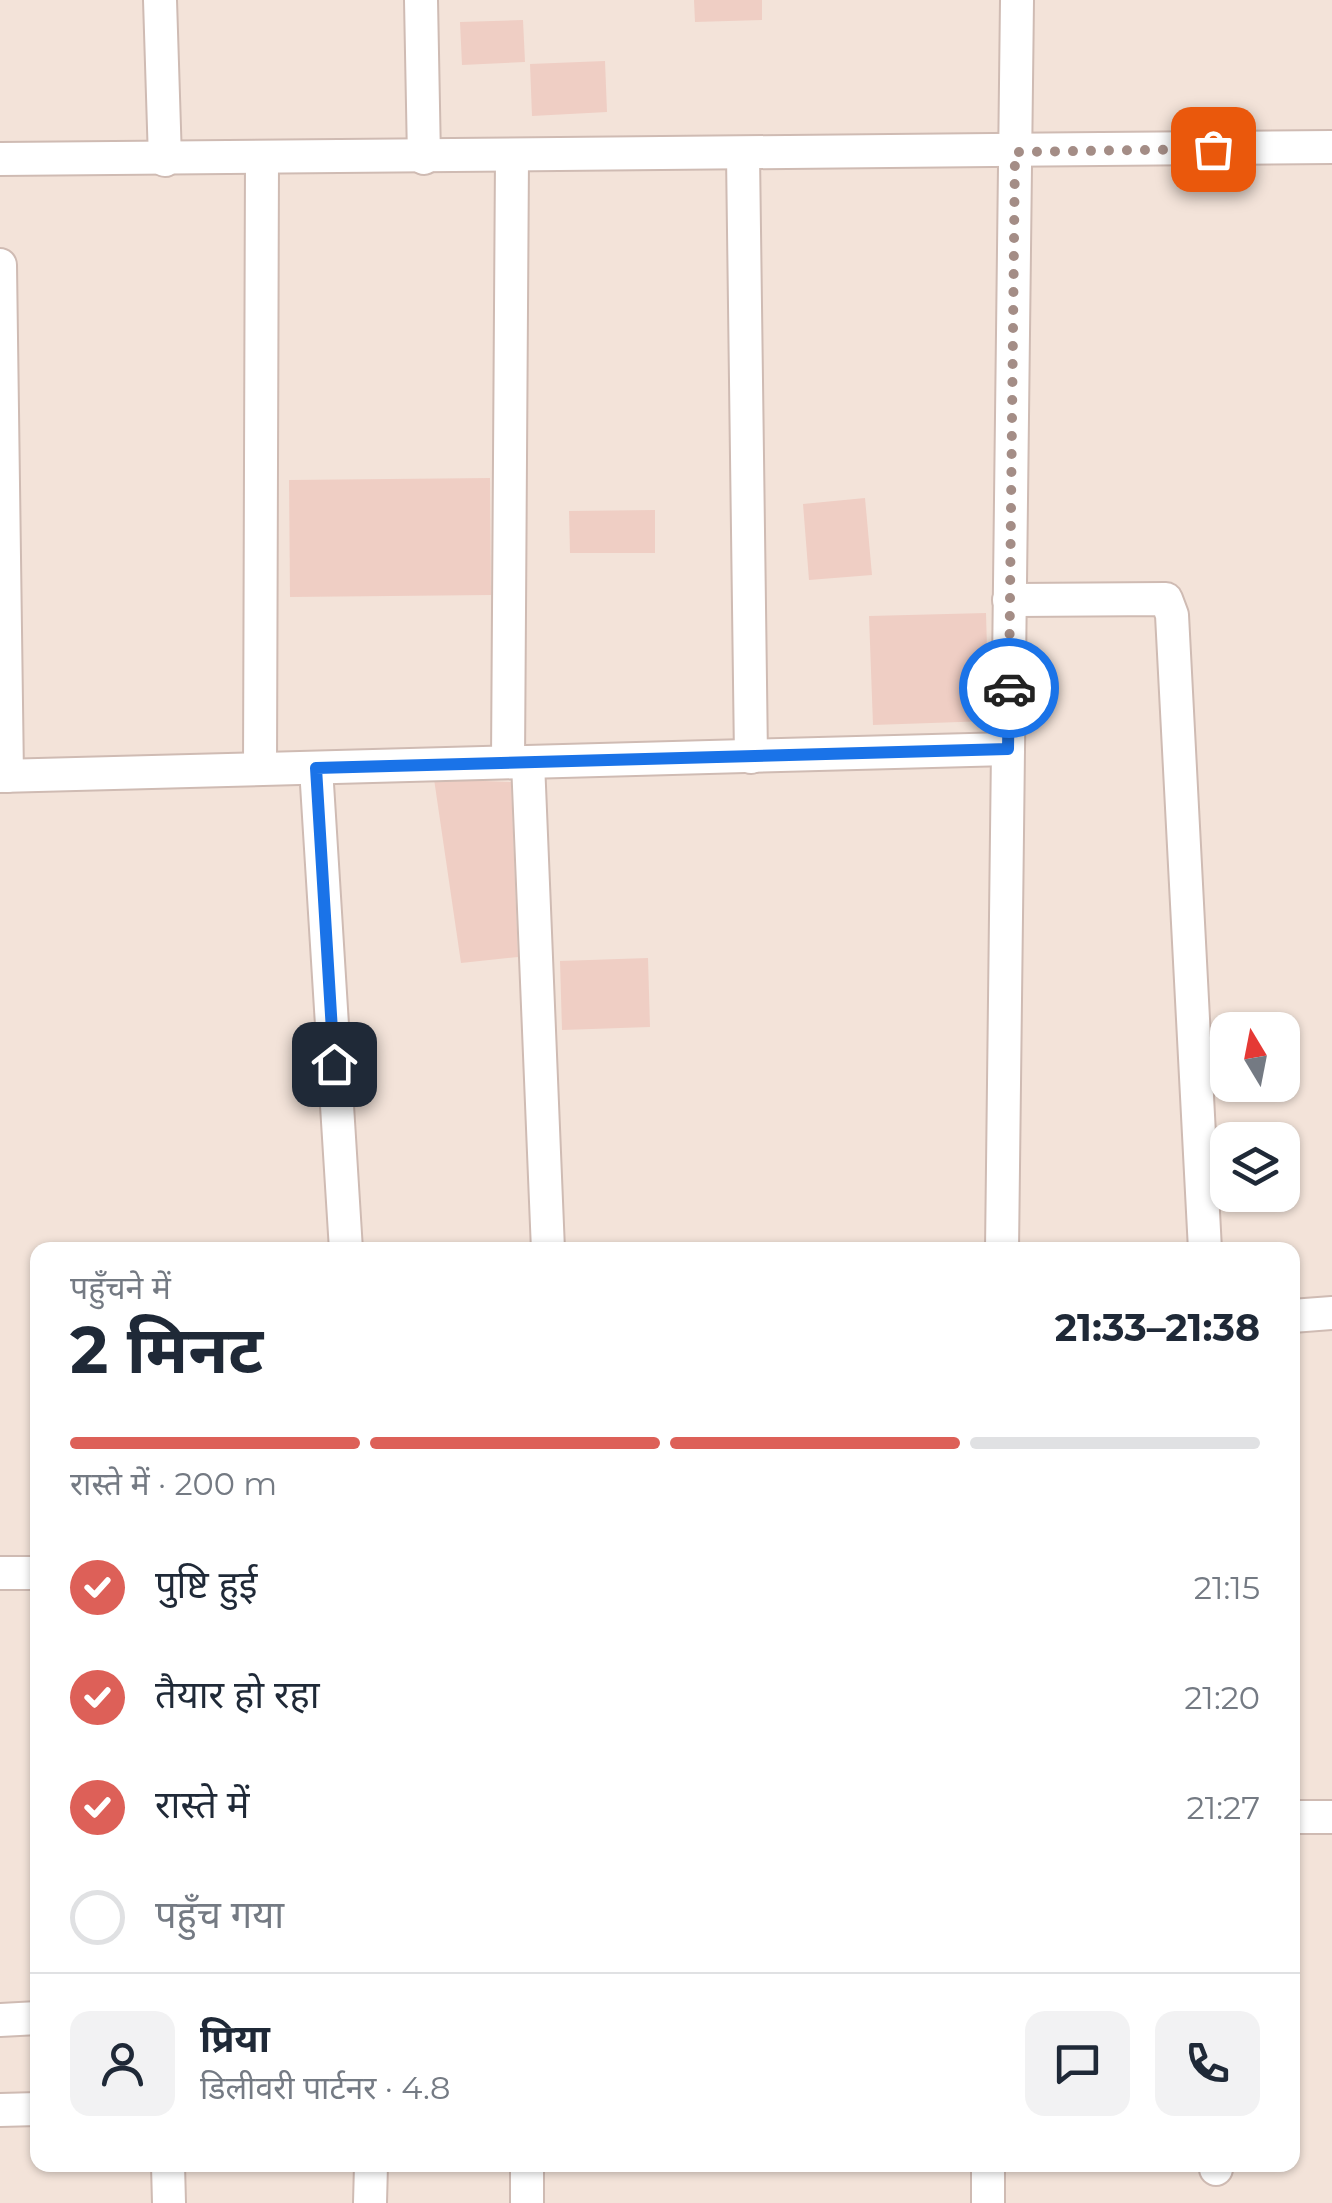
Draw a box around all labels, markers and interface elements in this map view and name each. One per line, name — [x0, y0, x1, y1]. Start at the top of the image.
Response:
pin — [1171, 107, 1256, 192]
icon: bag — [1186, 122, 1241, 177]
courier — [959, 638, 1059, 738]
icon: car — [982, 661, 1037, 716]
north arrow — [1210, 1012, 1300, 1102]
map controls — [1210, 1012, 1300, 1212]
pin — [292, 1022, 377, 1107]
icon: home — [307, 1037, 362, 1092]
button: layers — [1210, 1122, 1300, 1212]
text: पहुँचने में — [70, 1268, 171, 1307]
text: 21:33–21:38 — [1055, 1304, 1260, 1351]
text: 2 मिनट — [70, 1310, 263, 1389]
text: रास्ते में · 200 m — [70, 1464, 277, 1503]
icon: check — [70, 1560, 125, 1615]
text: पुष्टि हुई — [155, 1561, 257, 1608]
text: 21:15 — [1194, 1568, 1260, 1607]
icon: check — [70, 1670, 125, 1725]
text: तैयार हो रहा — [155, 1671, 320, 1718]
text: 21:20 — [1184, 1678, 1260, 1717]
icon: check — [70, 1780, 125, 1835]
text: रास्ते में — [155, 1781, 250, 1828]
text: 21:27 — [1187, 1788, 1260, 1827]
text: पहुँच गया — [155, 1891, 284, 1938]
button: person — [70, 2011, 175, 2116]
button: chat — [1025, 2011, 1130, 2116]
button: phone — [1155, 2011, 1260, 2116]
text: प्रिया — [200, 2015, 270, 2062]
text: डिलीवरी पार्टनर · 4.8 — [200, 2068, 451, 2107]

